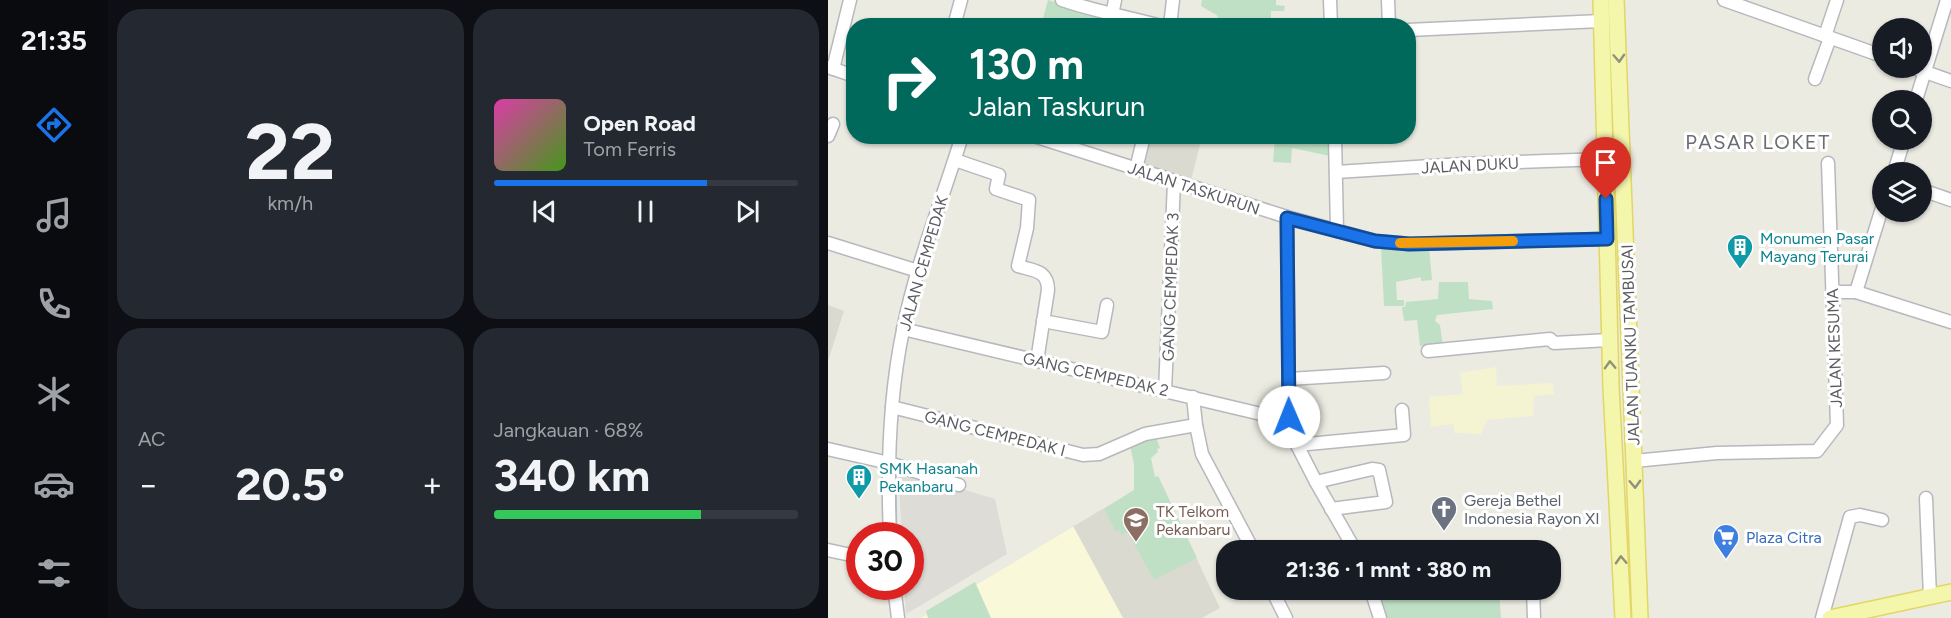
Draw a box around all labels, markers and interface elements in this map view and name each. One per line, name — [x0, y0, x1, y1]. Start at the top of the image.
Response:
map controls — [1872, 18, 1932, 222]
button: sound — [1872, 18, 1932, 78]
text: 21:35 — [21, 24, 87, 57]
text: 130 m — [969, 39, 1084, 90]
icon: right — [870, 42, 948, 120]
one-way arrow — [1612, 54, 1625, 63]
text: Jalan Taskurun — [969, 90, 1145, 123]
button: search — [1872, 90, 1932, 150]
icon: directions — [33, 104, 75, 146]
text: 22 — [245, 105, 335, 199]
text: Open Road — [584, 110, 696, 137]
district label: PASAR LOKET — [1685, 130, 1831, 154]
text: Tom Ferris — [584, 137, 676, 161]
pin — [1580, 137, 1631, 199]
icon: arrive — [1589, 146, 1622, 179]
street label: JALAN DUKU — [1421, 153, 1519, 178]
street label: JALAN TASKURUN — [1125, 158, 1262, 219]
button: layers — [1872, 162, 1932, 222]
text: km/h — [267, 191, 313, 215]
street label: JALAN CEMPEDAK — [895, 193, 952, 333]
icon: music — [33, 194, 75, 236]
icon: previous — [528, 195, 561, 228]
icon: pause — [629, 195, 662, 228]
icon: next — [731, 195, 764, 228]
street label: GANG CEMPEDAK 3 — [1158, 212, 1183, 362]
place label: Monumen Pasar Mayang Terurai — [1760, 229, 1875, 266]
building icon: Monumen Pasar Mayang Terurai — [1725, 232, 1755, 270]
street label: JALAN TUANKU TAMBUSAI — [1617, 244, 1644, 446]
icon: phone — [33, 283, 75, 325]
street label: JALAN KESUMA — [1823, 288, 1846, 408]
street label: GANG CEMPEDAK 2 — [1021, 348, 1171, 401]
one-way arrow — [1604, 360, 1616, 369]
icon: climate — [33, 373, 75, 415]
position arrow — [1257, 385, 1321, 449]
street label: GANG CEMPEDAK I — [922, 407, 1067, 460]
text: Jangkauan · 68% — [494, 418, 643, 442]
text: AC — [138, 427, 166, 451]
text: 340 km — [494, 448, 650, 502]
text: 20.5° — [235, 457, 345, 511]
place label: SMK Hasanah Pekanbaru — [879, 459, 978, 496]
building icon: SMK Hasanah Pekanbaru — [844, 462, 874, 500]
icon: car — [33, 463, 75, 505]
text: − — [138, 465, 159, 504]
text: + — [422, 465, 443, 504]
one-way arrow — [1629, 480, 1641, 489]
place label: Gereja Bethel Indonesia Rayon XI — [1464, 491, 1599, 528]
church icon: Gereja Bethel Indonesia Rayon XI — [1429, 494, 1459, 532]
place label: TK Telkom Pekanbaru — [1156, 502, 1230, 539]
school or university icon: TK Telkom Pekanbaru — [1121, 505, 1151, 543]
speed limit sign: 30 — [846, 522, 924, 600]
supermarket icon: Plaza Citra — [1711, 522, 1741, 560]
place label: Plaza Citra — [1746, 528, 1822, 547]
icon: filters — [33, 552, 75, 594]
one-way arrow — [1614, 555, 1627, 564]
text: 21:36 · 1 mnt · 380 m — [1286, 556, 1491, 583]

